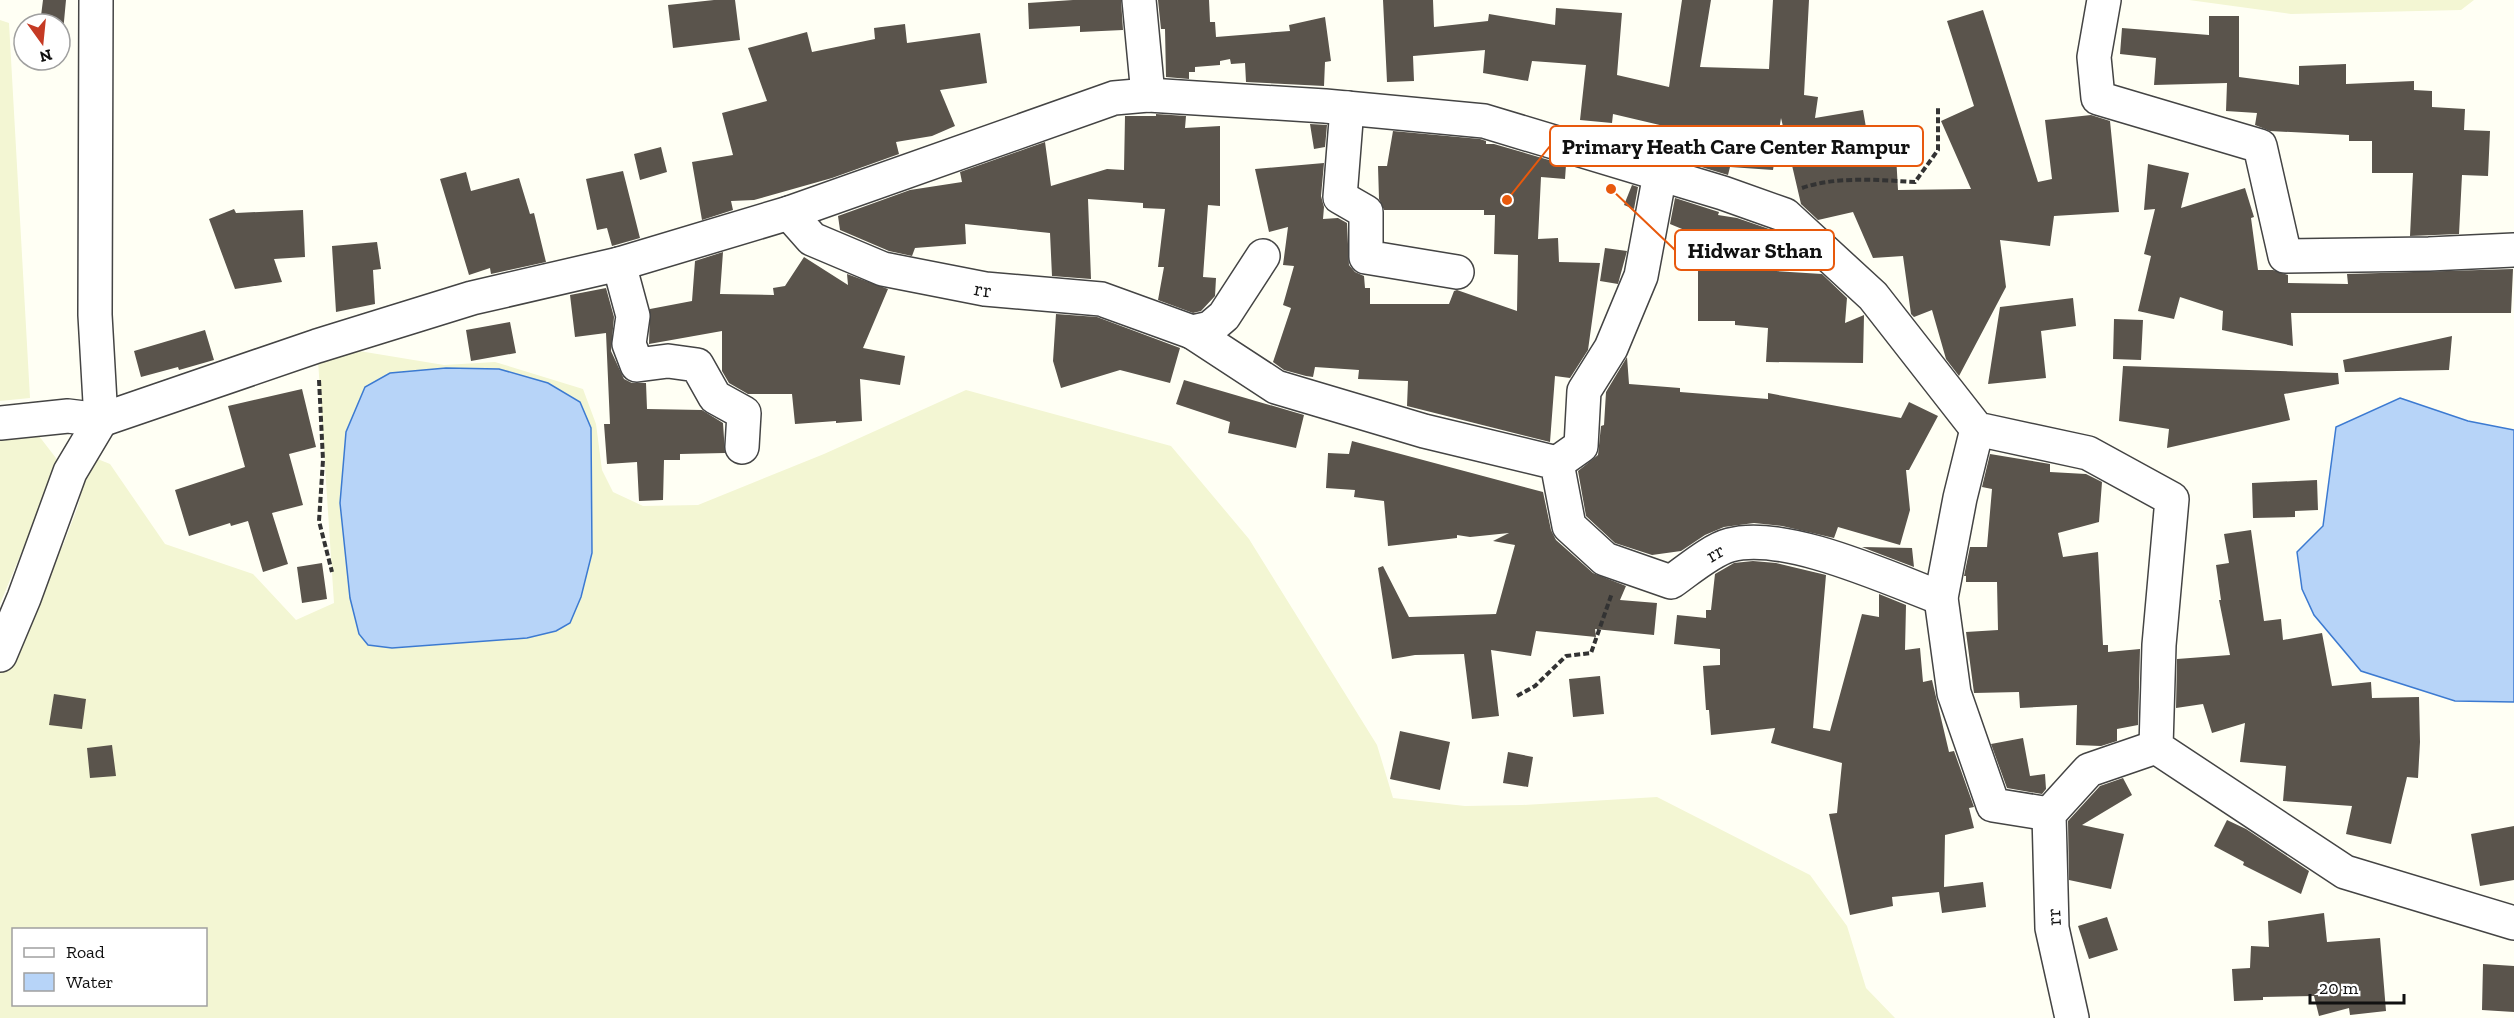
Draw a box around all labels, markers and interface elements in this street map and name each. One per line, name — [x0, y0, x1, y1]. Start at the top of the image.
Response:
north arrow — [12, 12, 72, 72]
text: N — [37, 45, 54, 67]
callout: Primary Heath Care Center Rampur — [1550, 126, 1923, 166]
text: Primary Heath Care Center Rampur — [1562, 133, 1911, 160]
callout: Hidwar Sthan — [1675, 230, 1834, 270]
text: Hidwar Sthan — [1688, 237, 1822, 264]
street label: rr — [972, 275, 993, 302]
street label: rr — [1701, 536, 1728, 567]
street label: rr — [2040, 907, 2066, 927]
legend — [12, 928, 207, 1006]
text: Road — [66, 941, 105, 963]
scale bar — [2310, 967, 2404, 1005]
text: Water — [66, 971, 113, 993]
text: 20 m — [2319, 977, 2359, 999]

